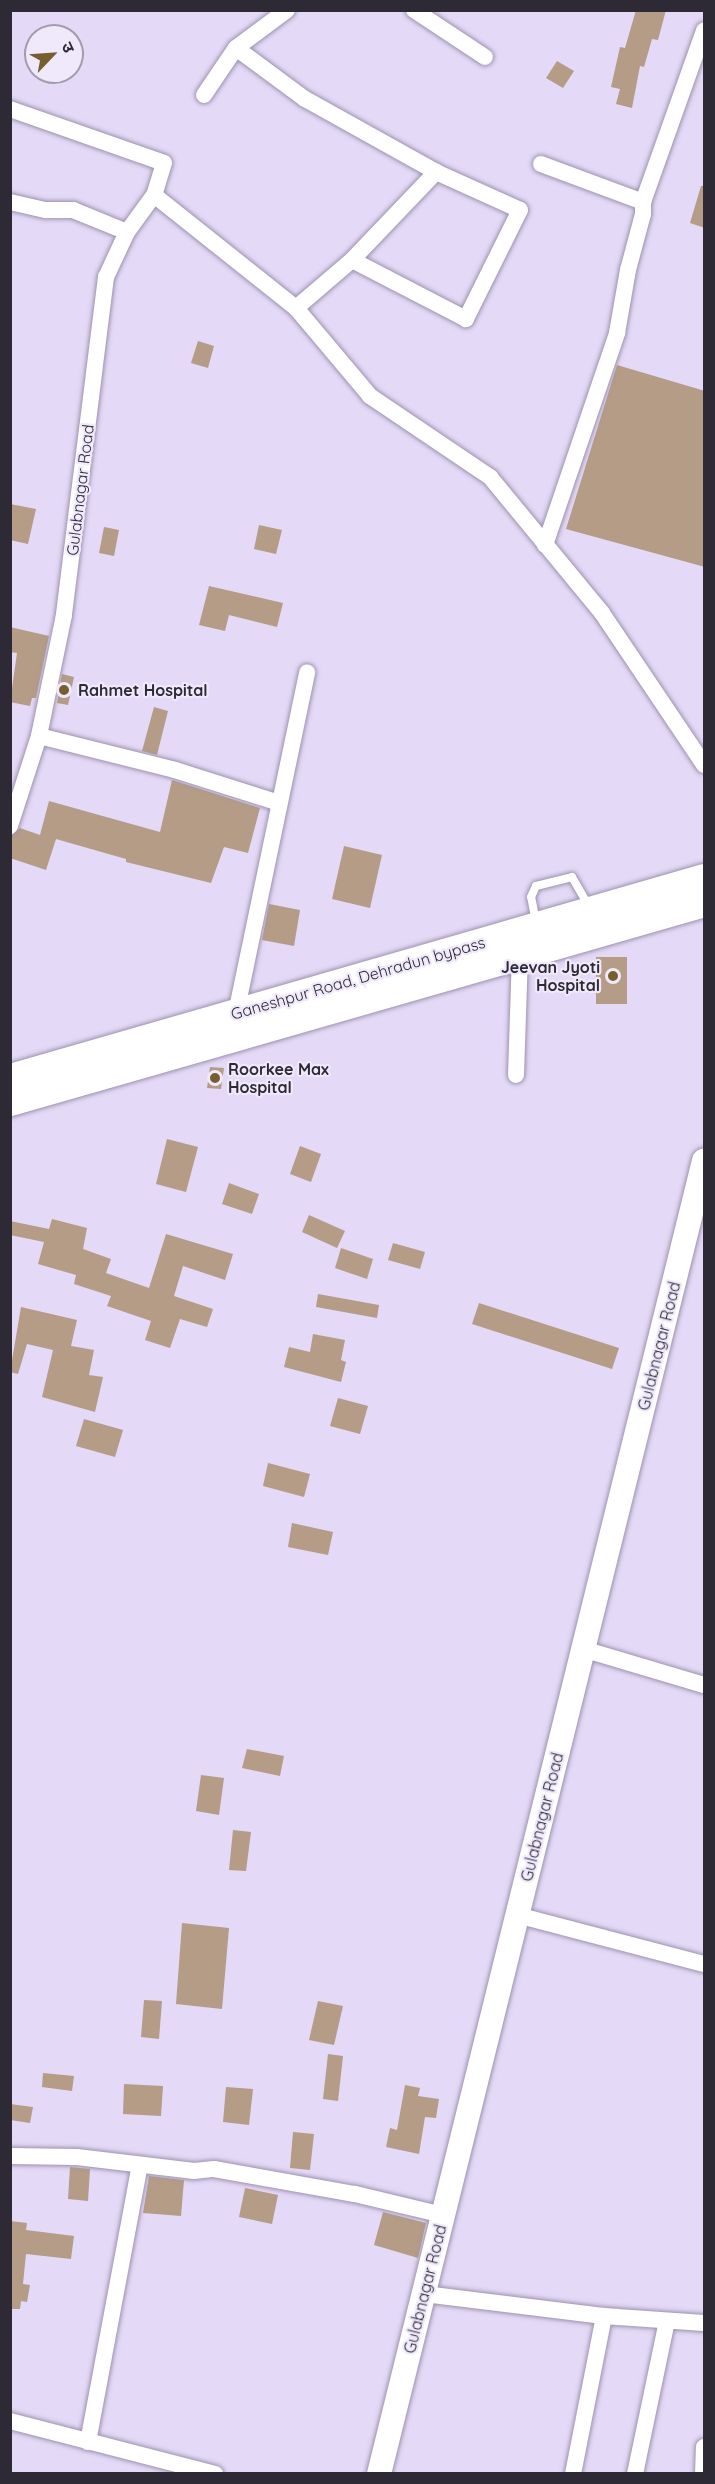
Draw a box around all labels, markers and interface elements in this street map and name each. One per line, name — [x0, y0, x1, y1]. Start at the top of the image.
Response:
north arrow — [24, 24, 84, 84]
text: उ — [57, 39, 80, 56]
street label: Gulabnagar Road — [62, 423, 98, 557]
place label: Rahmet Hospital — [78, 680, 208, 700]
marker: Rahmet Hospital — [55, 681, 73, 699]
street label: Ganeshpur Road, Dehradun bypass — [229, 932, 487, 1024]
place label: Jeevan Jyoti Hospital — [501, 957, 600, 995]
marker: Jeevan Jyoti Hospital — [604, 967, 622, 985]
place label: Roorkee Max Hospital — [228, 1059, 329, 1097]
marker: Roorkee Max Hospital — [206, 1069, 224, 1087]
street label: Gulabnagar Road — [634, 1280, 684, 1412]
street label: Gulabnagar Road — [517, 1751, 567, 1883]
street label: Gulabnagar Road — [400, 2223, 450, 2355]

